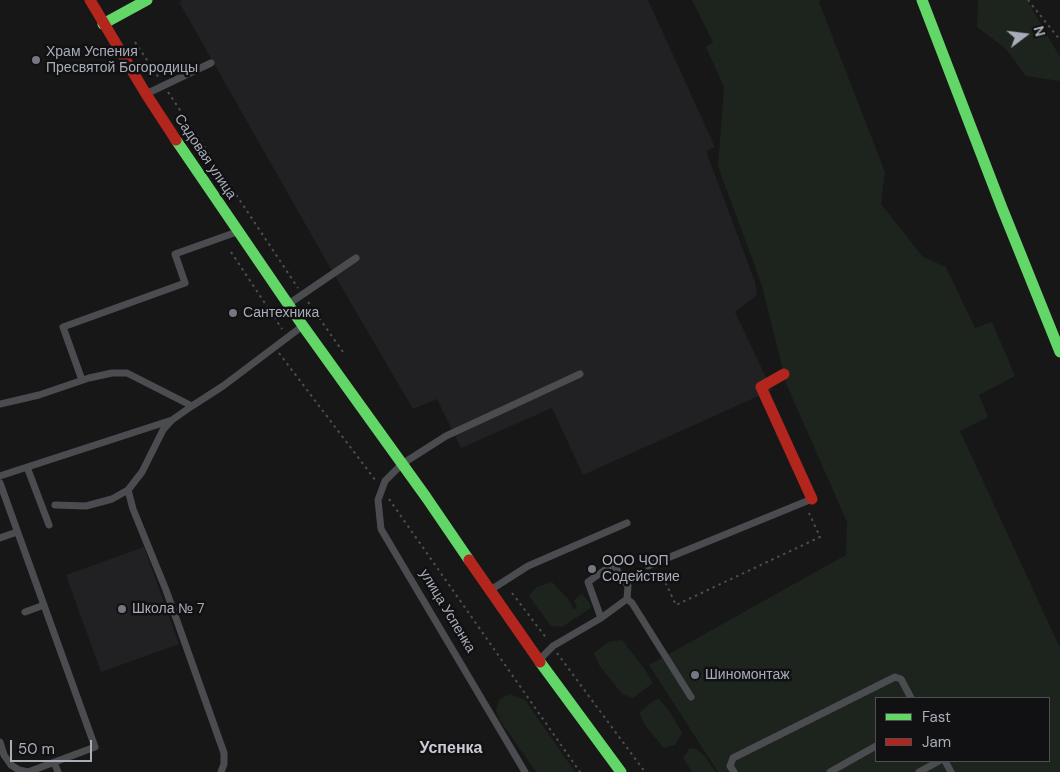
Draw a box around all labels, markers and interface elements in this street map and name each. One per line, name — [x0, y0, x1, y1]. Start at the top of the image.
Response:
north arrow — [1000, 10, 1050, 60]
text: N — [1029, 24, 1050, 38]
place label: Храм Успения Пресвятой Богородицы — [46, 44, 198, 76]
marker: Храм Успения Пресвятой Богородицы — [30, 54, 42, 66]
street label: Садовая улица — [170, 111, 240, 203]
place label: Сантехника — [243, 305, 319, 321]
marker: Сантехника — [227, 307, 239, 319]
place label: ООО ЧОП Содействие — [602, 553, 680, 586]
marker: ООО ЧОП Содействие — [586, 563, 598, 575]
street label: улица Успенка — [415, 566, 479, 656]
place label: Школа № 7 — [132, 601, 204, 617]
marker: Школа № 7 — [116, 603, 128, 615]
place label: Шиномонтаж — [705, 667, 790, 683]
marker: Шиномонтаж — [689, 669, 701, 681]
legend — [875, 697, 1050, 762]
text: Fast — [922, 707, 951, 727]
scale bar — [12, 730, 95, 762]
text: Jam — [922, 732, 951, 752]
text: 50 m — [18, 739, 55, 759]
district label: Успенка — [420, 739, 482, 759]

